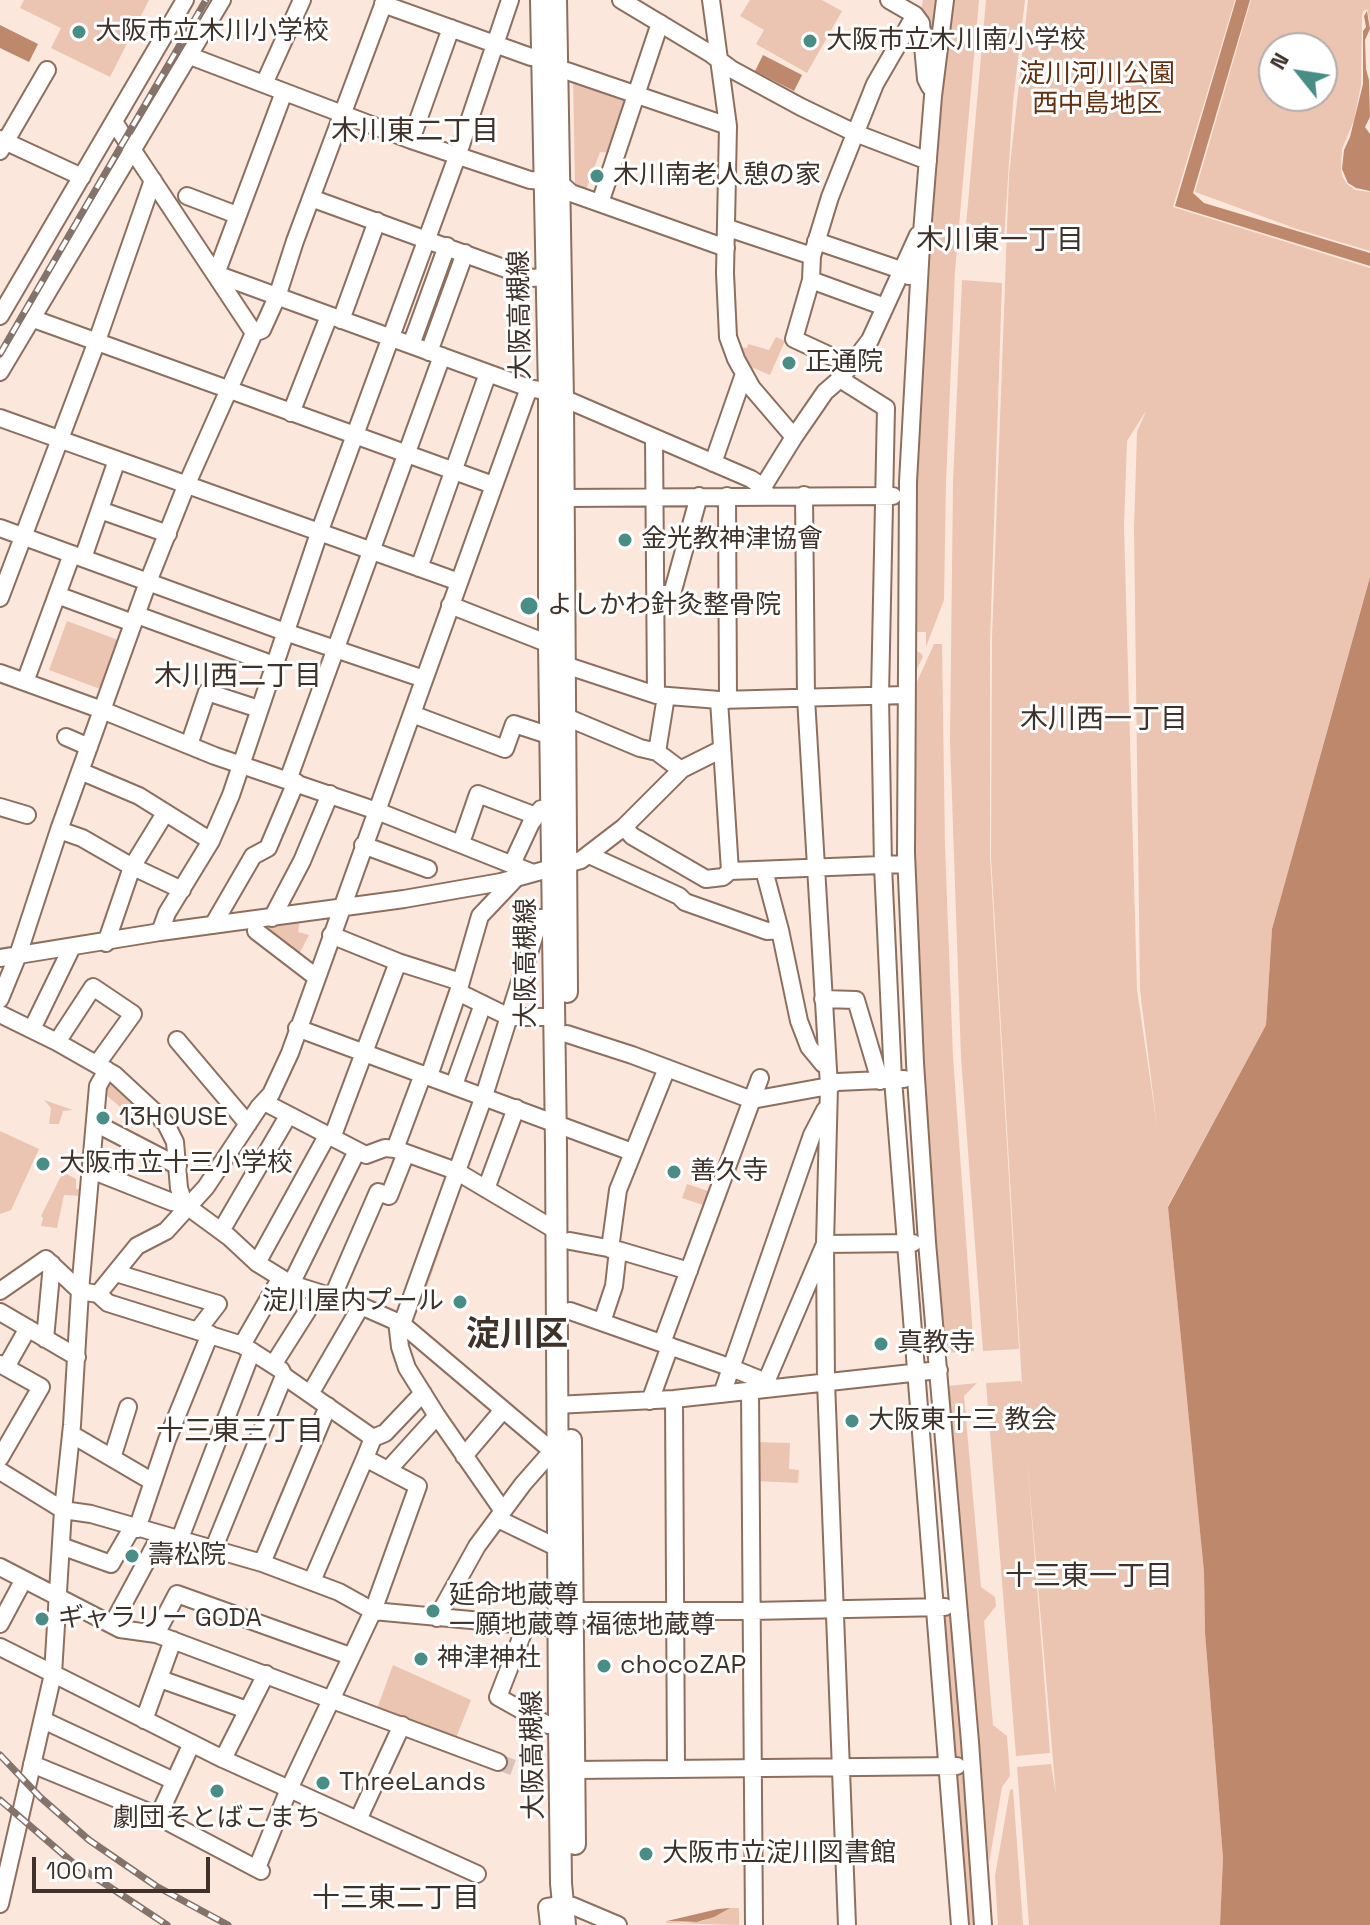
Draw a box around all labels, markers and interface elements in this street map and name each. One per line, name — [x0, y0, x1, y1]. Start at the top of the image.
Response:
place label: 大阪市立木川小学校 — [95, 16, 329, 48]
marker: 大阪市立木川小学校 — [70, 23, 88, 41]
place label: 大阪市立木川南小学校 — [826, 25, 1086, 57]
marker: 大阪市立木川南小学校 — [801, 32, 819, 50]
north arrow — [1258, 32, 1338, 112]
text: N — [1263, 48, 1295, 74]
park label: 淀川河川公園 西中島地区 — [1019, 59, 1175, 120]
district label: 木川東二丁目 — [331, 115, 499, 149]
place label: 木川南老人憩の家 — [613, 160, 821, 192]
marker: 木川南老人憩の家 — [588, 167, 606, 185]
district label: 木川東一丁目 — [916, 224, 1084, 258]
street label: 大阪高槻線 — [504, 250, 538, 380]
place label: 正通院 — [805, 347, 883, 379]
marker: 正通院 — [780, 354, 798, 372]
place label: 金光教神津協會 — [641, 524, 823, 556]
marker: 金光教神津協會 — [616, 531, 634, 549]
place label: よしかわ針灸整骨院 — [547, 590, 781, 622]
marker: よしかわ針灸整骨院 — [518, 595, 540, 617]
district label: 木川西二丁目 — [154, 660, 322, 694]
district label: 木川西一丁目 — [1020, 703, 1188, 737]
street label: 大阪高槻線 — [511, 898, 543, 1028]
place label: 13HOUSE — [119, 1102, 228, 1134]
marker: 13HOUSE — [94, 1109, 112, 1127]
place label: 大阪市立十三小学校 — [59, 1148, 293, 1180]
marker: 大阪市立十三小学校 — [34, 1155, 52, 1173]
place label: 善久寺 — [690, 1156, 768, 1188]
marker: 善久寺 — [665, 1163, 683, 1181]
place label: 淀川屋内プール — [262, 1286, 444, 1318]
marker: 淀川屋内プール — [451, 1293, 469, 1311]
district label: 淀川区 — [466, 1316, 568, 1356]
place label: 真教寺 — [897, 1328, 975, 1360]
marker: 真教寺 — [872, 1335, 890, 1353]
place label: 大阪東十三 教会 — [868, 1405, 1057, 1437]
marker: 大阪東十三 教会 — [843, 1412, 861, 1430]
district label: 十三東三丁目 — [156, 1415, 324, 1449]
place label: 壽松院 — [148, 1540, 226, 1572]
marker: 壽松院 — [123, 1547, 141, 1565]
district label: 十三東一丁目 — [1005, 1560, 1173, 1594]
place label: 延命地蔵尊 一願地蔵尊 福徳地蔵尊 — [449, 1580, 716, 1642]
marker: 延命地蔵尊 一願地蔵尊 福徳地蔵尊 — [424, 1602, 442, 1620]
place label: ギャラリー GODA — [58, 1603, 262, 1635]
marker: ギャラリー GODA — [33, 1610, 51, 1628]
place label: 神津神社 — [437, 1643, 541, 1675]
marker: 神津神社 — [412, 1650, 430, 1668]
place label: chocoZAP — [620, 1650, 746, 1682]
marker: chocoZAP — [595, 1657, 613, 1675]
street label: 大阪高槻線 — [517, 1690, 551, 1820]
place label: ThreeLands — [339, 1767, 486, 1799]
marker: ThreeLands — [314, 1774, 332, 1792]
marker: 劇団そとばこまち — [208, 1782, 226, 1800]
place label: 劇団そとばこまち — [113, 1803, 321, 1835]
place label: 大阪市立淀川図書館 — [662, 1838, 896, 1870]
scale bar — [36, 1841, 214, 1891]
marker: 大阪市立淀川図書館 — [637, 1845, 655, 1863]
text: 100 m — [46, 1855, 114, 1886]
district label: 十三東二丁目 — [312, 1882, 480, 1916]

